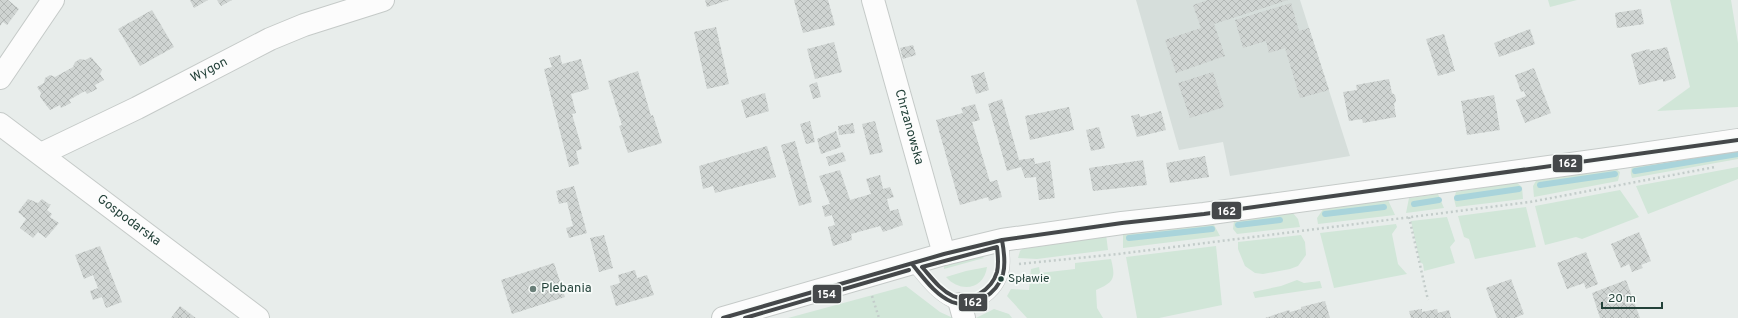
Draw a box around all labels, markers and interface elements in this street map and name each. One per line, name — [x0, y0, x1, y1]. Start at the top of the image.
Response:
street label: Wygon — [188, 54, 231, 87]
street label: Chrzanowska — [890, 87, 927, 167]
line badge: 162 — [1552, 154, 1583, 173]
text: 162 — [1559, 157, 1577, 171]
street label: Gospodarska — [93, 192, 164, 250]
line badge: 162 — [1211, 201, 1242, 220]
text: 162 — [1218, 205, 1236, 219]
place label: Spławie — [1008, 271, 1049, 287]
marker: Spławie — [996, 274, 1006, 284]
place label: Plebania — [541, 281, 592, 297]
marker: Plebania — [528, 284, 538, 294]
line badge: 154 — [812, 284, 842, 304]
scale bar — [1602, 284, 1662, 310]
text: 154 — [818, 288, 836, 302]
text: 20 m — [1608, 291, 1636, 307]
line badge: 162 — [958, 293, 988, 312]
text: 162 — [964, 296, 982, 310]

